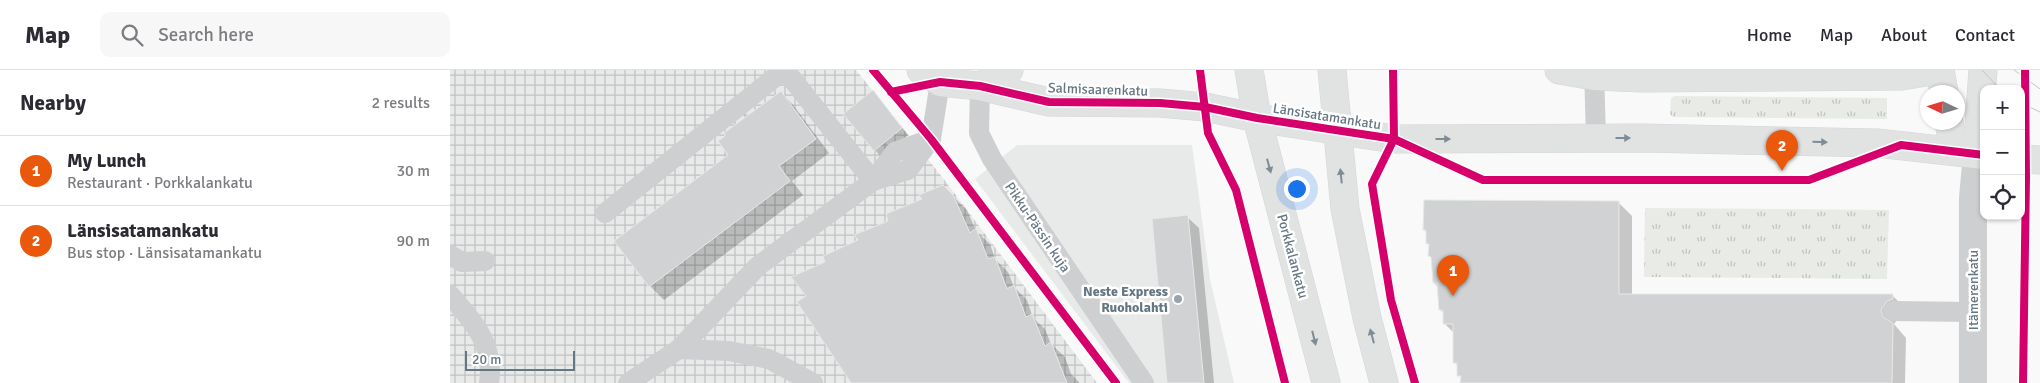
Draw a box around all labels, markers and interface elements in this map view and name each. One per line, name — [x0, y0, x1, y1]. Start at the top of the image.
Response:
search box — [100, 12, 450, 57]
text: Map — [25, 20, 70, 50]
icon: search — [118, 21, 146, 49]
text: Search here — [158, 23, 254, 47]
text: Home — [1747, 24, 1792, 46]
text: Map — [1820, 24, 1853, 46]
text: About — [1881, 24, 1927, 46]
text: Contact — [1955, 24, 2015, 46]
street label: Salmisaarenkatu — [1048, 79, 1148, 100]
north arrow — [1920, 85, 1965, 130]
map controls — [1980, 85, 2025, 220]
button: + — [1980, 85, 2025, 130]
text: Nearby — [20, 90, 86, 116]
text: 2 results — [371, 93, 430, 113]
street label: Länsisatamankatu — [1272, 100, 1382, 133]
pin: 2 — [1766, 130, 1798, 171]
button: − — [1980, 130, 2025, 175]
one-way arrow — [1615, 134, 1631, 142]
one-way arrow — [1435, 135, 1451, 143]
one-way arrow — [1812, 138, 1828, 146]
text: My Lunch — [67, 149, 146, 173]
one-way arrow — [1265, 158, 1273, 173]
text: 1 — [32, 161, 40, 181]
text: 30 m — [396, 161, 430, 181]
one-way arrow — [1337, 168, 1345, 184]
text: Restaurant · Porkkalankatu — [67, 173, 253, 193]
button: locate — [1980, 175, 2025, 220]
your location — [1284, 176, 1310, 202]
street label: Pikku-Pässin kuja — [1001, 179, 1074, 276]
street label: Porkkalankatu — [1273, 212, 1312, 300]
text: Länsisatamankatu — [67, 219, 219, 243]
text: 2 — [32, 231, 40, 251]
text: 90 m — [396, 231, 430, 251]
text: Bus stop · Länsisatamankatu — [67, 243, 262, 263]
street label: Itämerenkatu — [1965, 250, 1982, 330]
pin: 1 — [1437, 255, 1469, 296]
place label: Neste Express Ruoholahti — [1083, 283, 1168, 316]
marker: Neste Express Ruoholahti — [1172, 293, 1184, 305]
one-way arrow — [1368, 328, 1376, 343]
one-way arrow — [1310, 331, 1318, 346]
scale bar — [465, 348, 575, 371]
text: 20 m — [472, 351, 501, 368]

